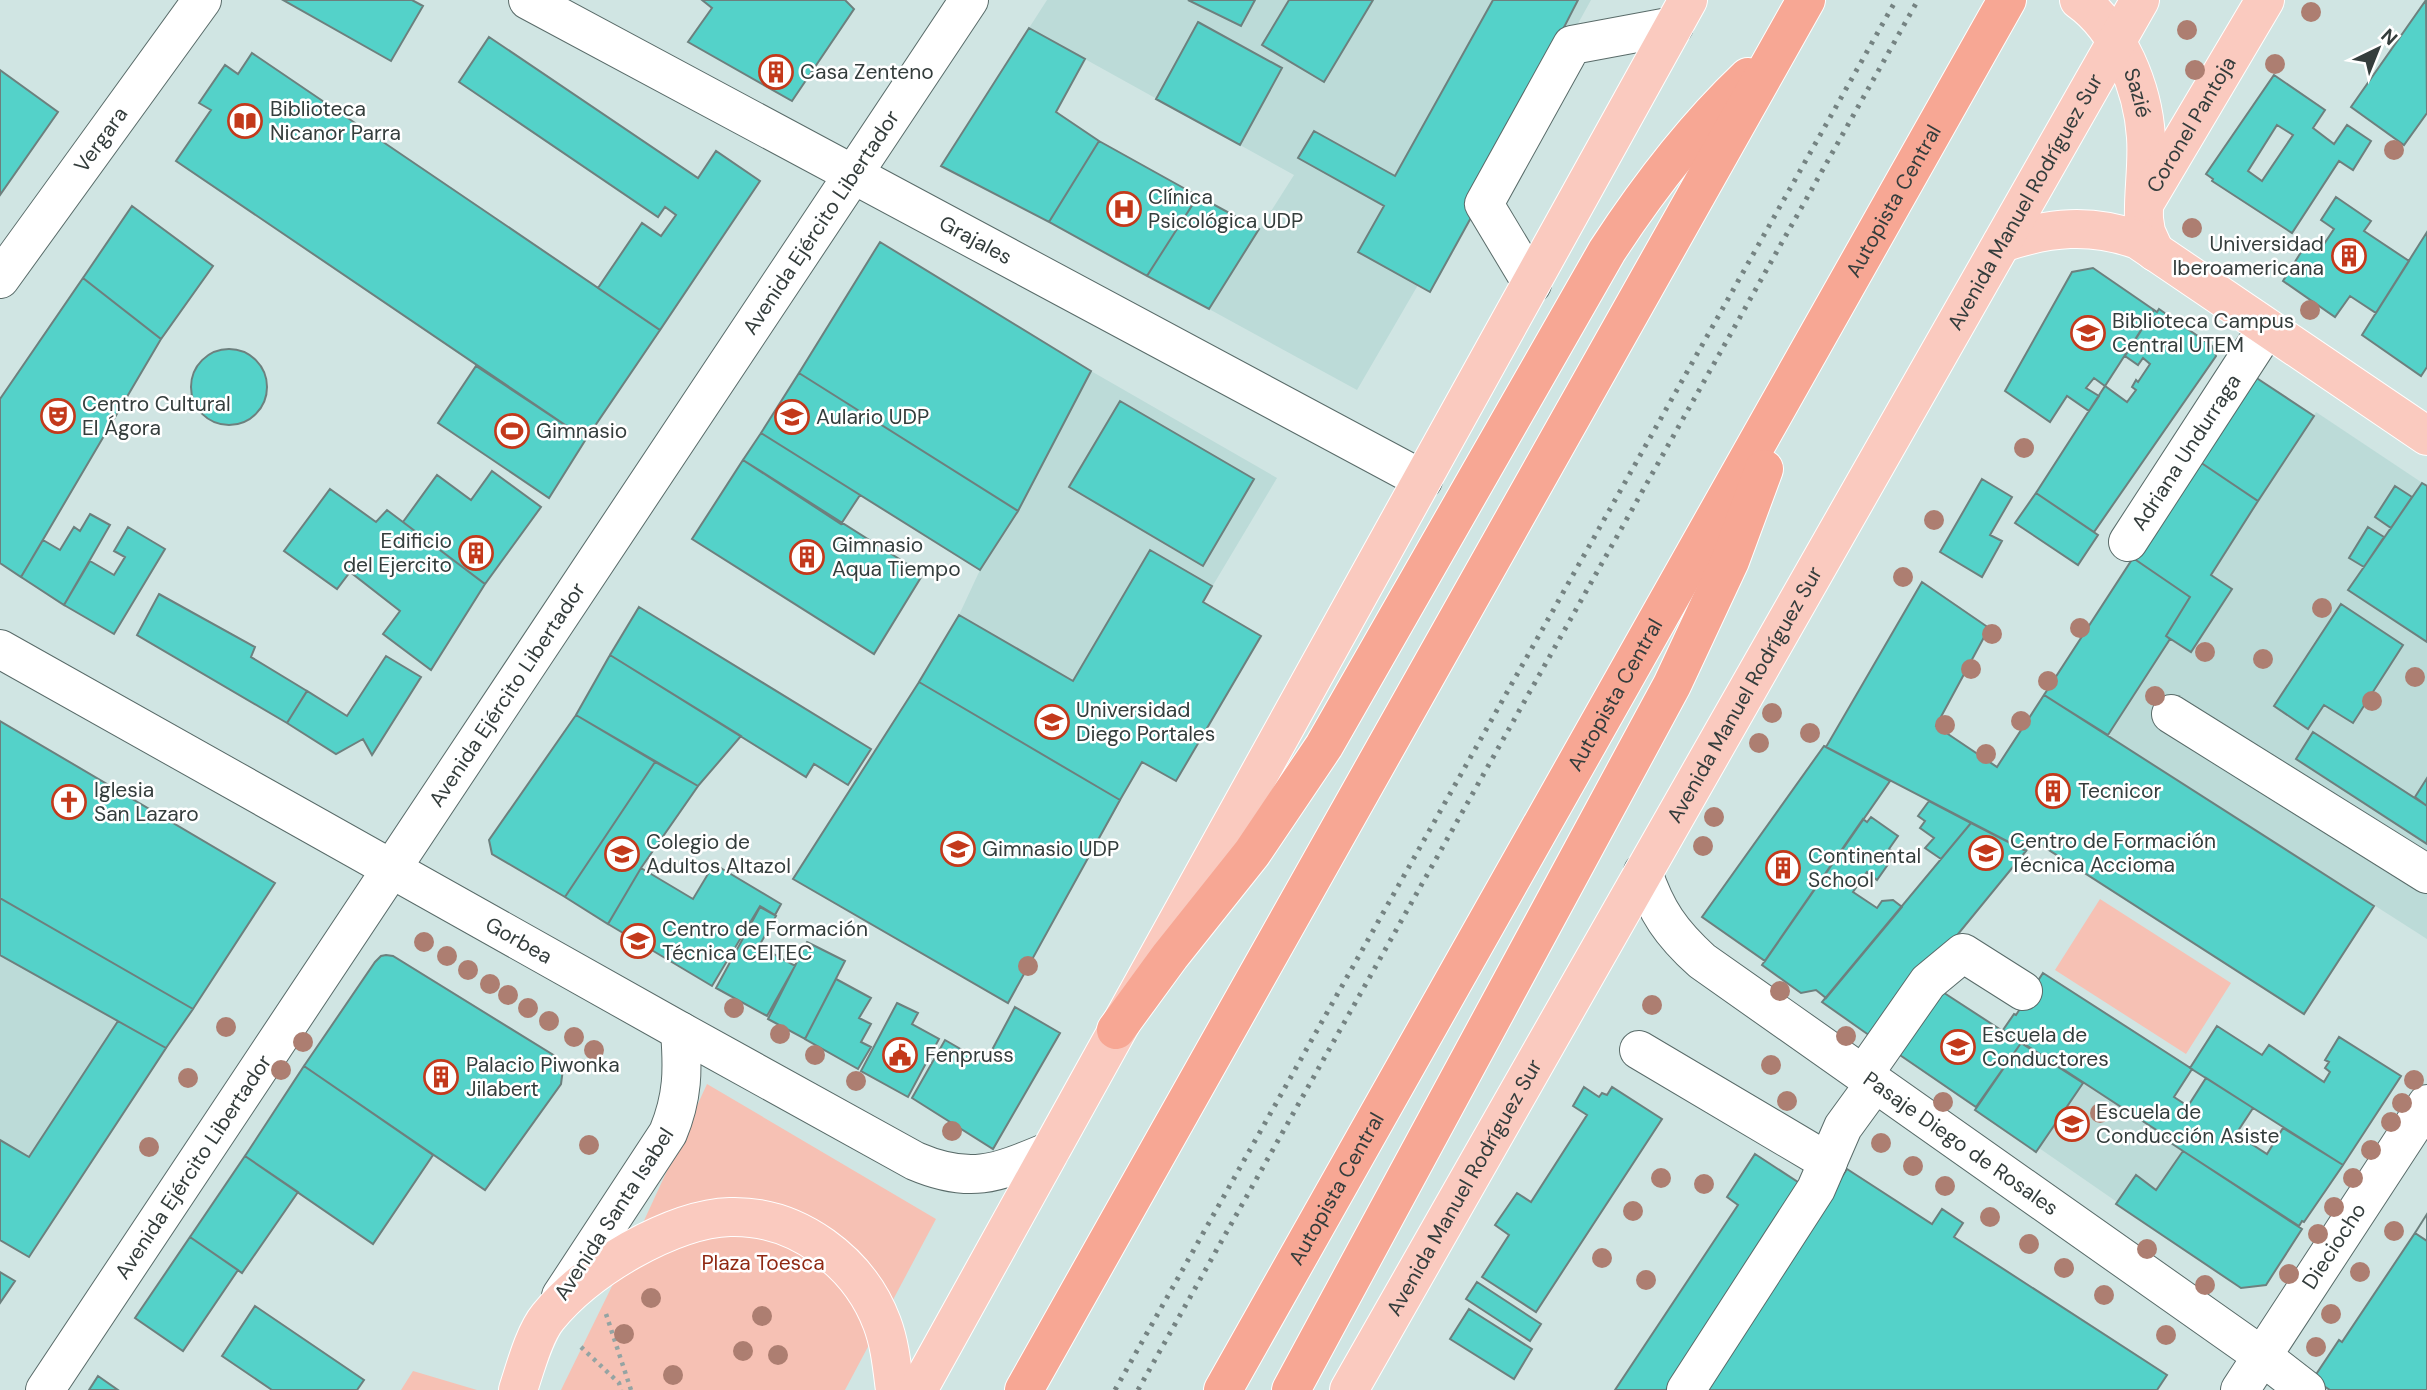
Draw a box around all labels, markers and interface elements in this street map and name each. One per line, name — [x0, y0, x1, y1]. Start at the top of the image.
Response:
north arrow — [2343, 14, 2413, 84]
text: N — [2376, 23, 2403, 51]
street label: Coronel Pantoja — [2140, 51, 2243, 198]
building icon: Casa Zenteno — [757, 53, 795, 91]
place label: Casa Zenteno — [800, 58, 934, 86]
street label: Sazié — [2117, 64, 2158, 120]
street label: Avenida Manuel Rodríguez Sur — [1941, 68, 2109, 335]
place label: Biblioteca Nicanor Parra — [270, 95, 401, 147]
street label: Vergara — [68, 101, 134, 178]
library icon: Biblioteca Nicanor Parra — [226, 102, 264, 140]
street label: Avenida Ejército Libertador — [736, 105, 906, 340]
street label: Autopista Central — [1839, 120, 1948, 282]
place label: Clínica Psicológica UDP — [1148, 183, 1303, 235]
hospital icon: Clínica Psicológica UDP — [1105, 190, 1143, 228]
street label: Grajales — [934, 209, 1017, 271]
place label: Universidad Iberoamericana — [2172, 230, 2324, 282]
building icon: Universidad Iberoamericana — [2330, 237, 2368, 275]
place label: Biblioteca Campus Central UTEM — [2112, 307, 2294, 359]
school or university icon: Biblioteca Campus Central UTEM — [2069, 314, 2107, 352]
street label: Adriana Undurraga — [2125, 369, 2247, 536]
place label: Centro Cultural El Ágora — [82, 390, 231, 442]
theatre icon: Centro Cultural El Ágora — [39, 397, 77, 435]
school or university icon: Aulario UDP — [773, 398, 811, 436]
place label: Aulario UDP — [816, 403, 929, 431]
sports icon: Gimnasio — [493, 412, 531, 450]
place label: Gimnasio — [536, 417, 627, 445]
place label: Edificio del Ejercito — [343, 527, 452, 579]
place label: Gimnasio Aqua Tiempo — [832, 531, 961, 583]
building icon: Edificio del Ejercito — [457, 534, 495, 572]
building icon: Gimnasio Aqua Tiempo — [788, 538, 826, 576]
street label: Avenida Manuel Rodríguez Sur — [1661, 561, 1829, 828]
street label: Avenida Ejército Libertador — [422, 577, 592, 812]
street label: Autopista Central — [1561, 614, 1669, 776]
place label: Universidad Diego Portales — [1076, 696, 1215, 748]
school or university icon: Universidad Diego Portales — [1033, 703, 1071, 741]
building icon: Tecnicor — [2034, 772, 2072, 810]
place label: Iglesia San Lazaro — [94, 776, 199, 828]
place label: Tecnicor — [2078, 777, 2161, 805]
church icon: Iglesia San Lazaro — [50, 783, 88, 821]
place label: Centro de Formación Técnica Accioma — [2010, 827, 2216, 879]
place label: Colegio de Adultos Altazol — [646, 828, 791, 880]
school or university icon: Gimnasio UDP — [939, 830, 977, 868]
school or university icon: Centro de Formación Técnica Accioma — [1967, 834, 2005, 872]
school or university icon: Colegio de Adultos Altazol — [603, 835, 641, 873]
place label: Gimnasio UDP — [982, 835, 1119, 863]
place label: Continental School — [1808, 842, 1921, 894]
building icon: Continental School — [1764, 849, 1802, 887]
street label: Gorbea — [480, 910, 557, 970]
place label: Centro de Formación Técnica CEITEC — [662, 915, 868, 967]
school or university icon: Centro de Formación Técnica CEITEC — [619, 922, 657, 960]
place label: Escuela de Conductores — [1982, 1021, 2109, 1073]
school or university icon: Escuela de Conductores — [1939, 1028, 1977, 1066]
public building icon: Fenpruss — [881, 1036, 919, 1074]
place label: Fenpruss — [925, 1041, 1014, 1069]
street label: Avenida Ejército Libertador — [109, 1049, 278, 1285]
place label: Palacio Piwonka Jilabert — [466, 1051, 620, 1103]
street label: Avenida Manuel Rodríguez Sur — [1380, 1054, 1548, 1321]
building icon: Palacio Piwonka Jilabert — [422, 1058, 460, 1096]
street label: Pasaje Diego de Rosales — [1858, 1065, 2064, 1222]
place label: Escuela de Conducción Asiste — [2096, 1098, 2279, 1150]
school or university icon: Escuela de Conducción Asiste — [2053, 1105, 2091, 1143]
street label: Autopista Central — [1282, 1107, 1391, 1270]
street label: Avenida Santa Isabel — [548, 1122, 680, 1306]
street label: Dieciocho — [2296, 1198, 2373, 1295]
park label: Plaza Toesca — [701, 1249, 825, 1277]

